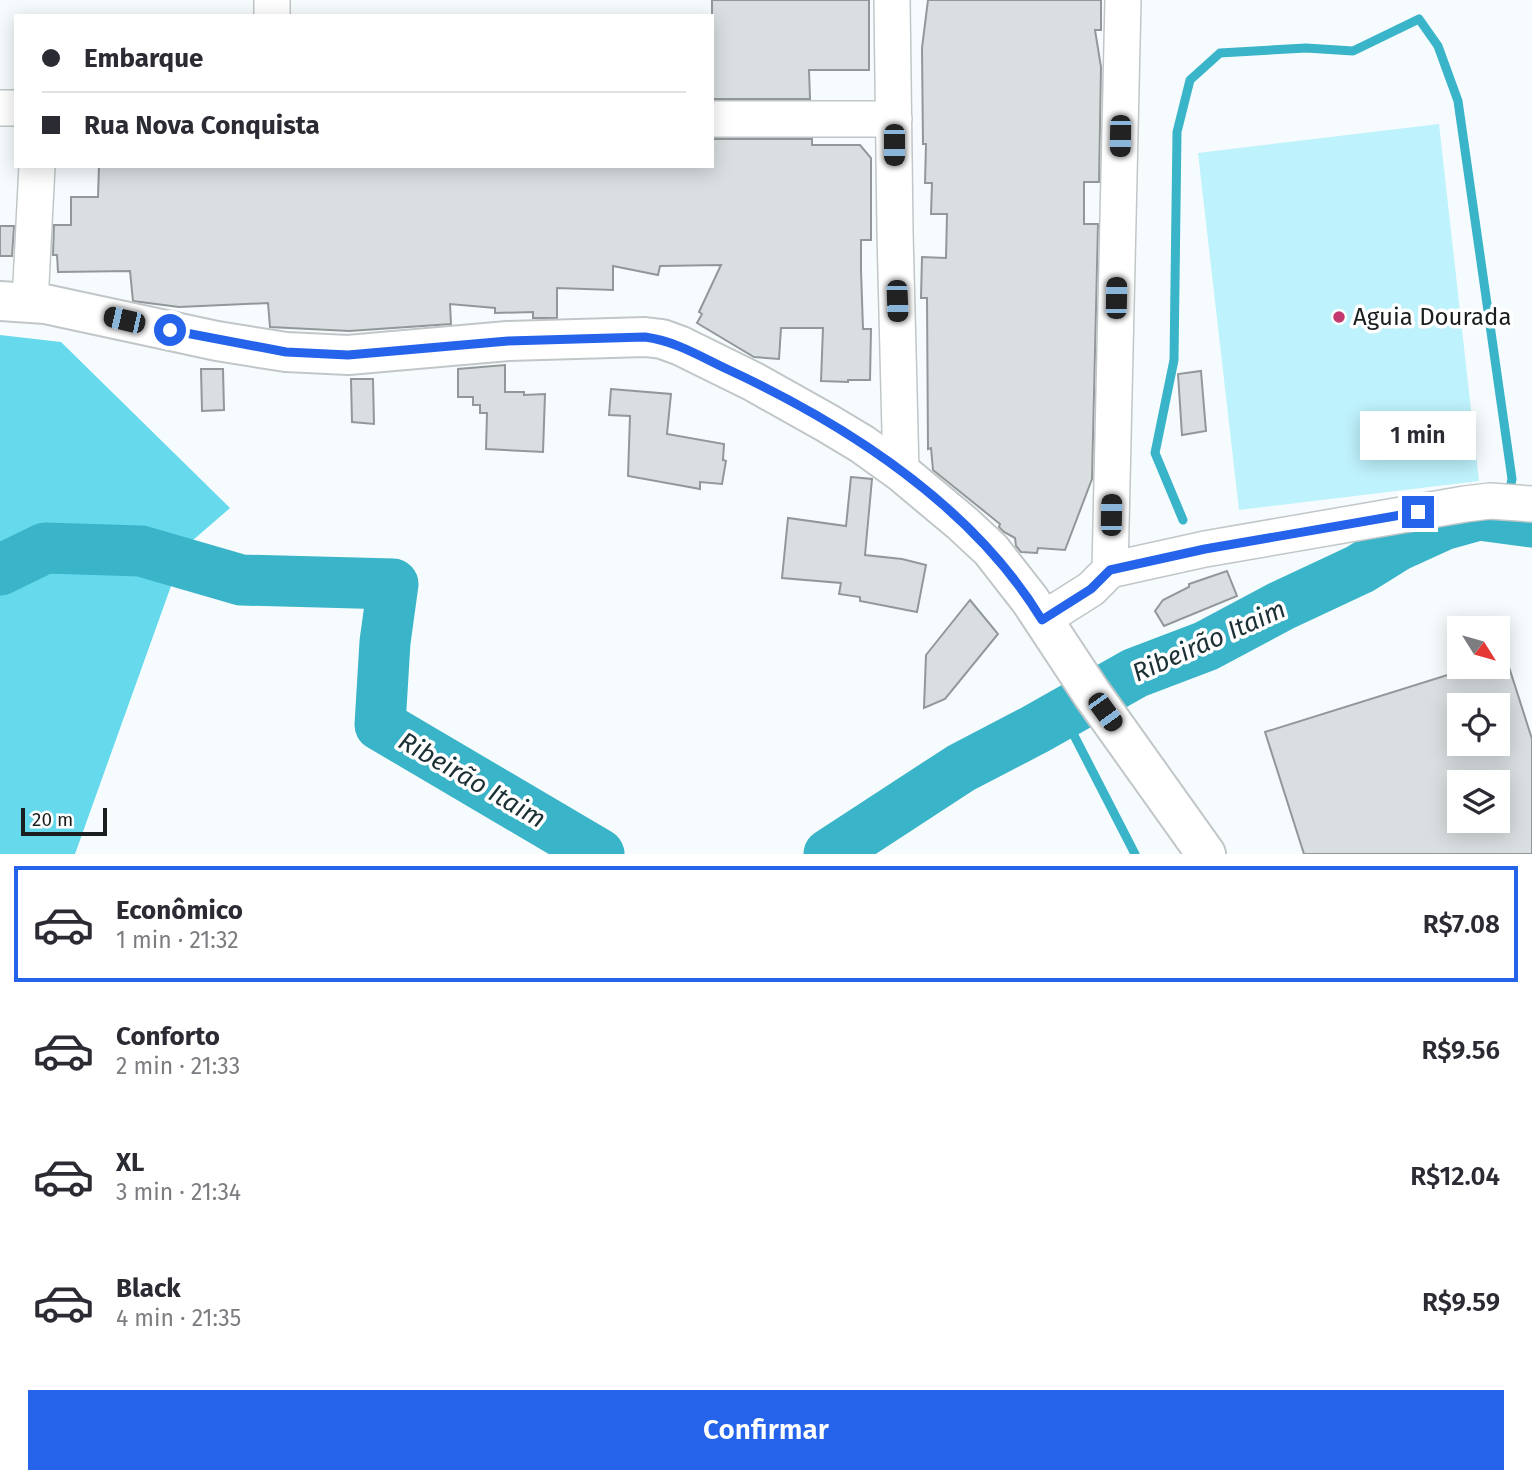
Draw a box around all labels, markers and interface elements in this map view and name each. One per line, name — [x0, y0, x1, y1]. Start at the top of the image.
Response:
text: Embarque — [84, 43, 203, 74]
text: Rua Nova Conquista — [84, 110, 320, 141]
car — [1110, 115, 1131, 157]
car — [884, 124, 905, 166]
car — [1106, 277, 1127, 319]
car — [886, 280, 909, 322]
place label: Aguia Dourada — [1353, 303, 1511, 331]
car — [102, 305, 147, 335]
marker: Aguia Dourada — [1331, 309, 1347, 325]
route start — [154, 314, 186, 346]
callout: 1 min — [1360, 410, 1476, 460]
text: 1 min — [1390, 421, 1446, 449]
car — [1101, 494, 1122, 536]
route end — [1402, 496, 1434, 528]
water label: Ribeirão Itaim — [1127, 593, 1291, 689]
north arrow — [1447, 616, 1510, 679]
map controls — [1447, 616, 1510, 833]
car — [1085, 689, 1126, 735]
button: locate — [1447, 693, 1510, 756]
water label: Ribeirão Itaim — [393, 725, 551, 835]
button: layers — [1447, 770, 1510, 833]
scale bar — [21, 805, 107, 837]
text: 20 m — [32, 808, 73, 831]
icon: car — [32, 893, 95, 956]
text: Econômico — [116, 895, 243, 926]
text: R$7.08 — [1423, 909, 1500, 940]
text: 1 min · 21:32 — [116, 926, 239, 954]
icon: car — [32, 1019, 95, 1082]
text: Conforto — [116, 1021, 220, 1052]
text: R$9.56 — [1421, 1035, 1500, 1066]
text: 2 min · 21:33 — [116, 1052, 240, 1080]
icon: car — [32, 1145, 95, 1208]
text: XL — [116, 1147, 144, 1178]
text: R$12.04 — [1410, 1161, 1500, 1192]
text: 3 min · 21:34 — [116, 1178, 241, 1206]
icon: car — [32, 1271, 95, 1334]
text: Black — [116, 1273, 181, 1304]
text: R$9.59 — [1422, 1287, 1500, 1318]
text: 4 min · 21:35 — [116, 1304, 241, 1332]
button: Confirmar — [28, 1390, 1504, 1470]

